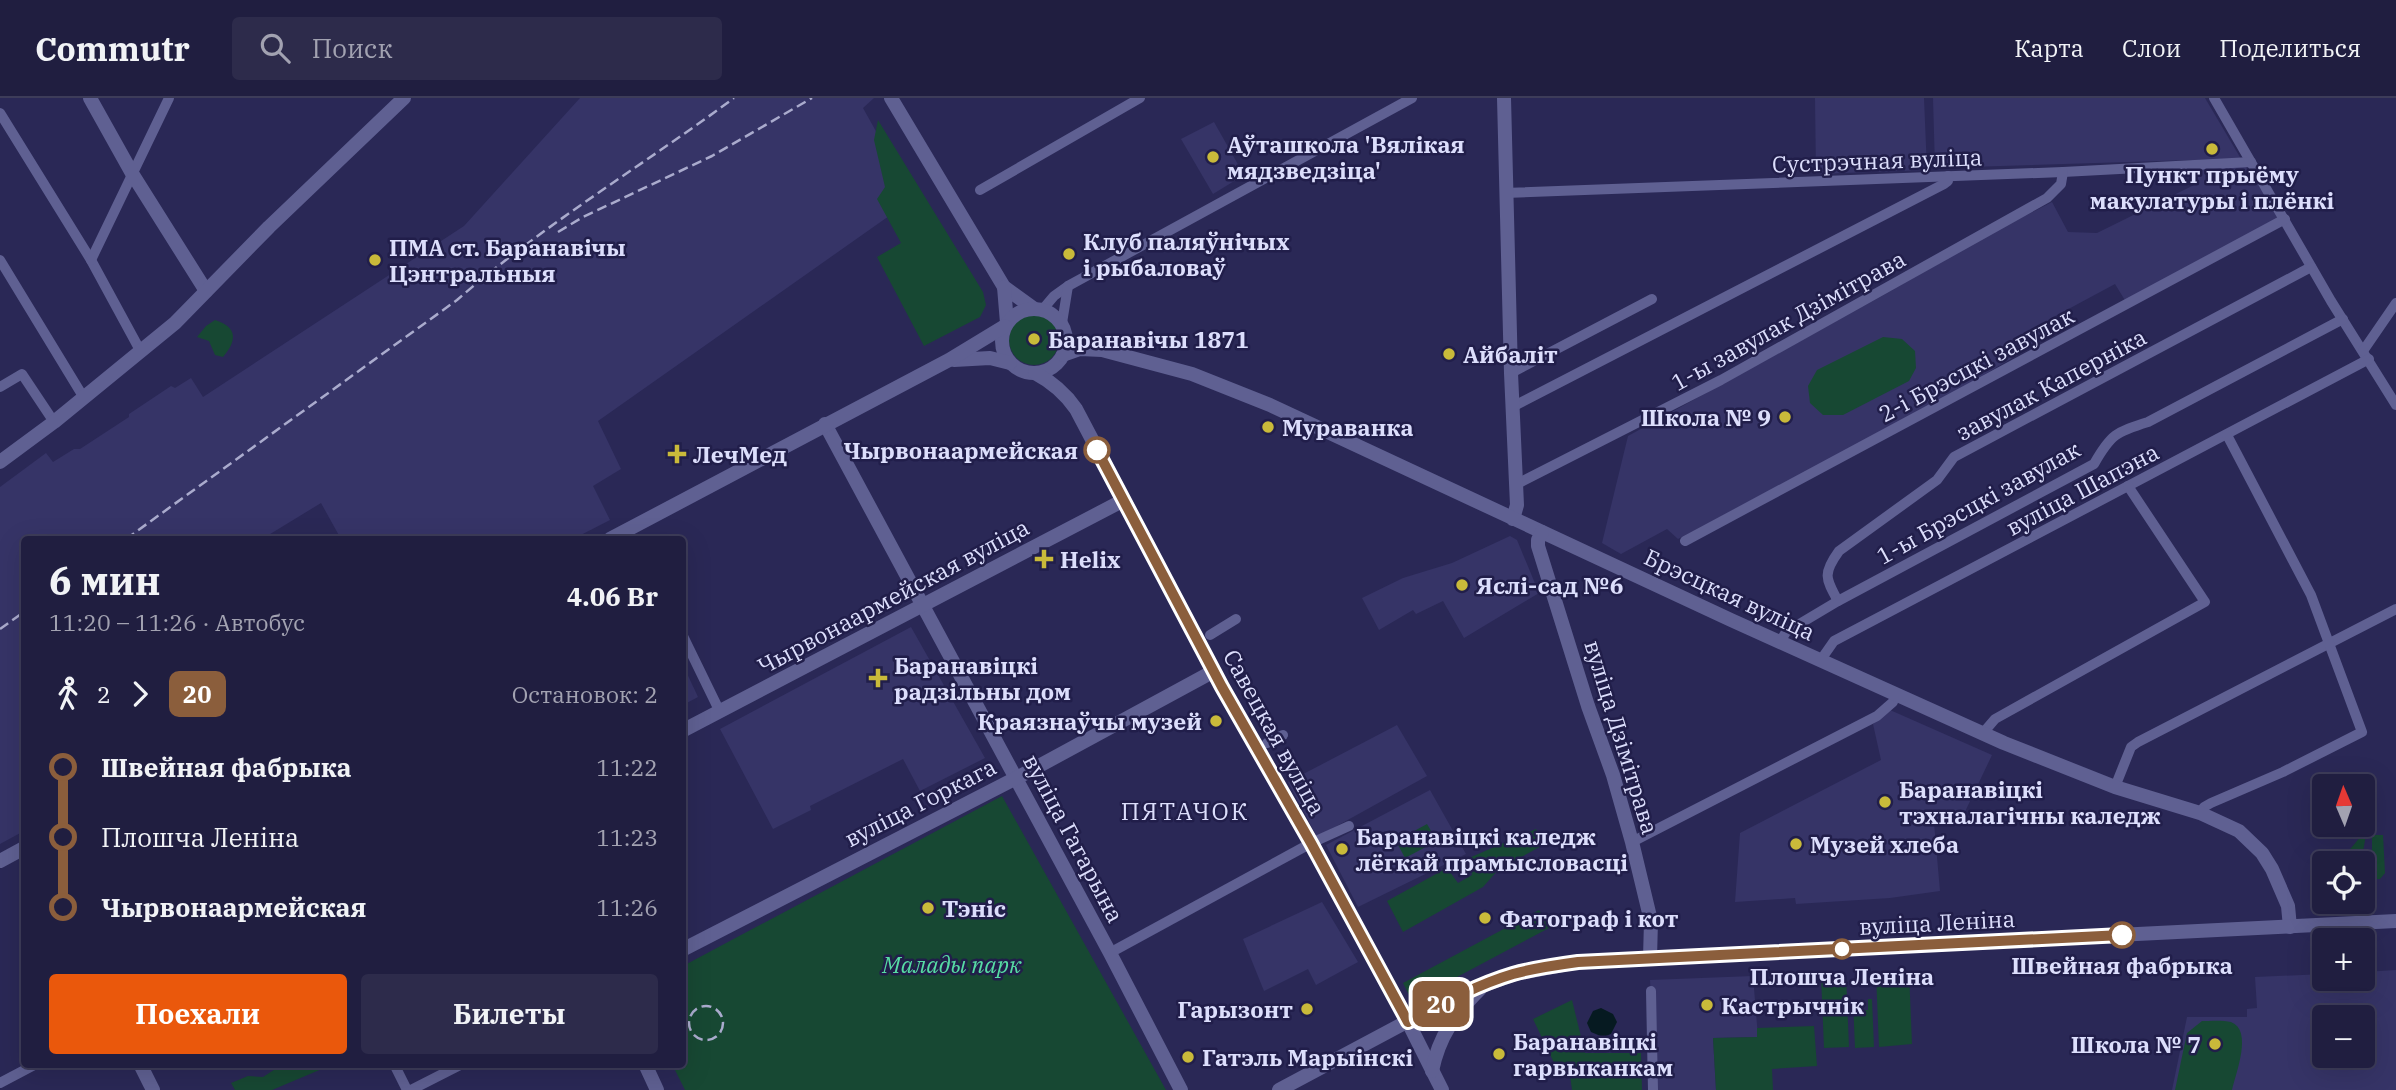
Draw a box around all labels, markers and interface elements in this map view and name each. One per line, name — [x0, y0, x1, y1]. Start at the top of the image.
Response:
search box — [232, 17, 722, 80]
text: Commutr — [35, 27, 190, 70]
icon: search — [256, 29, 294, 67]
text: Поиск — [312, 31, 393, 65]
text: Карта — [2014, 32, 2084, 64]
text: Слои — [2122, 32, 2181, 64]
text: Поделиться — [2219, 32, 2361, 64]
place label: Аўташкола 'Вялікая мядзведзіца' — [1227, 129, 1465, 185]
street label: Сустрэчная вуліца — [1771, 141, 1983, 179]
marker: Пункт прыёму макулатуры і плёнкі — [2204, 141, 2220, 157]
marker: Аўташкола 'Вялікая мядзведзіца' — [1205, 149, 1221, 165]
place label: Пункт прыёму макулатуры і плёнкі — [2090, 159, 2335, 215]
place label: Клуб паляўнічых і рыбаловаў — [1083, 226, 1290, 282]
place label: ПМА ст. Баранавічы Цэнтральныя — [389, 232, 626, 288]
street label: 1-ы завулак Дзімітрава — [1666, 243, 1910, 397]
marker: Клуб паляўнічых і рыбаловаў — [1061, 246, 1077, 262]
marker: ПМА ст. Баранавічы Цэнтральныя — [367, 252, 383, 268]
street label: 2-і Брэсцкі завулак — [1873, 300, 2079, 428]
street label: завулак Каперніка — [1951, 321, 2151, 447]
place label: Баранавічы 1871 — [1048, 324, 1249, 354]
marker: Баранавічы 1871 — [1026, 331, 1042, 347]
place label: Айбаліт — [1463, 339, 1558, 369]
marker: Айбаліт — [1441, 346, 1457, 362]
place label: Школа № 9 — [1641, 402, 1771, 432]
marker: Школа № 9 — [1777, 409, 1793, 425]
place label: Мураванка — [1282, 412, 1414, 442]
marker: Мураванка — [1260, 419, 1276, 435]
street label: 1-ы Брэсцкі завулак — [1871, 433, 2086, 570]
place label: Чырвонаармейская — [843, 435, 1078, 465]
street label: вуліца Шапэна — [2000, 436, 2164, 542]
marker: Чырвонаармейская — [1084, 437, 1110, 463]
place label: ЛечМед — [693, 439, 787, 469]
marker: ЛечМед — [667, 444, 687, 464]
street label: Чырвонаармейская вуліца — [752, 512, 1034, 680]
street label: Брэсцкая вуліца — [1640, 541, 1820, 647]
place label: Helix — [1060, 544, 1121, 574]
marker: Helix — [1034, 549, 1054, 569]
text: 6 мин — [49, 556, 160, 605]
place label: Яслі-сад №6 — [1476, 570, 1623, 600]
marker: Яслі-сад №6 — [1454, 577, 1470, 593]
text: 4.06 Br — [567, 579, 658, 613]
text: 11:20 – 11:26 · Автобус — [49, 607, 305, 637]
street label: вуліца Дзімітрава — [1578, 636, 1666, 838]
street label: Савецкая вуліца — [1217, 644, 1333, 820]
place label: Баранавіцкі радзільны дом — [894, 650, 1071, 706]
marker: Баранавіцкі радзільны дом — [868, 668, 888, 688]
icon: walk — [49, 675, 87, 713]
icon: forward — [121, 675, 159, 713]
text: 20 — [183, 678, 212, 710]
text: 2 — [97, 679, 111, 709]
text: Остановок: 2 — [512, 679, 658, 709]
place label: Краязнаўчы музей — [977, 706, 1202, 736]
marker: Краязнаўчы музей — [1208, 713, 1224, 729]
street label: вуліца Гагарына — [1017, 749, 1131, 927]
text: Швейная фабрыка — [101, 750, 352, 784]
street label: вуліца Горкага — [839, 751, 1001, 853]
text: 11:22 — [596, 752, 658, 782]
place label: Баранавіцкі тэхналагічны каледж — [1899, 774, 2161, 830]
north arrow — [2312, 774, 2375, 836]
map controls — [2312, 774, 2375, 1068]
marker: Баранавіцкі тэхналагічны каледж — [1877, 794, 1893, 810]
district label: ПЯТАЧОК — [1121, 795, 1249, 827]
text: Плошча Леніна — [101, 820, 299, 854]
place label: Баранавіцкі каледж лёгкай прамысловасці — [1355, 821, 1628, 877]
text: 11:23 — [596, 822, 658, 852]
place label: Музей хлеба — [1810, 829, 1959, 859]
marker: Музей хлеба — [1788, 836, 1804, 852]
marker: Баранавіцкі каледж лёгкай прамысловасці — [1334, 841, 1350, 857]
button: locate — [2312, 851, 2375, 914]
text: Чырвонаармейская — [101, 890, 366, 924]
text: 11:26 — [596, 892, 658, 922]
place label: Тэніс — [942, 893, 1006, 923]
marker: Тэніс — [920, 900, 936, 916]
place label: Фатограф і кот — [1499, 903, 1679, 933]
street label: вуліца Леніна — [1858, 903, 2016, 941]
marker: Фатограф і кот — [1477, 910, 1493, 926]
marker: Швейная фабрыка — [2109, 922, 2135, 948]
button: + — [2312, 928, 2375, 991]
marker: Плошча Леніна — [1832, 939, 1852, 959]
park label: Малады парк — [881, 949, 1022, 979]
place label: Швейная фабрыка — [2011, 950, 2233, 980]
place label: Плошча Леніна — [1750, 961, 1934, 991]
button: Поехали — [49, 974, 347, 1054]
button: Билеты — [361, 974, 658, 1054]
line badge: 20 — [1410, 981, 1472, 1027]
text: 20 — [1427, 988, 1455, 1020]
place label: Кастрычнік — [1721, 990, 1864, 1020]
place label: Гарызонт — [1178, 994, 1293, 1024]
marker: Кастрычнік — [1699, 997, 1715, 1013]
marker: Гарызонт — [1299, 1001, 1315, 1017]
button: − — [2312, 1005, 2375, 1068]
place label: Баранавіцкі гарвыканкам — [1513, 1026, 1673, 1082]
place label: Школа № 7 — [2071, 1029, 2201, 1059]
marker: Школа № 7 — [2207, 1036, 2223, 1052]
place label: Гатэль Марыінскі — [1202, 1042, 1413, 1072]
marker: Баранавіцкі гарвыканкам — [1491, 1046, 1507, 1062]
marker: Гатэль Марыінскі — [1180, 1049, 1196, 1065]

